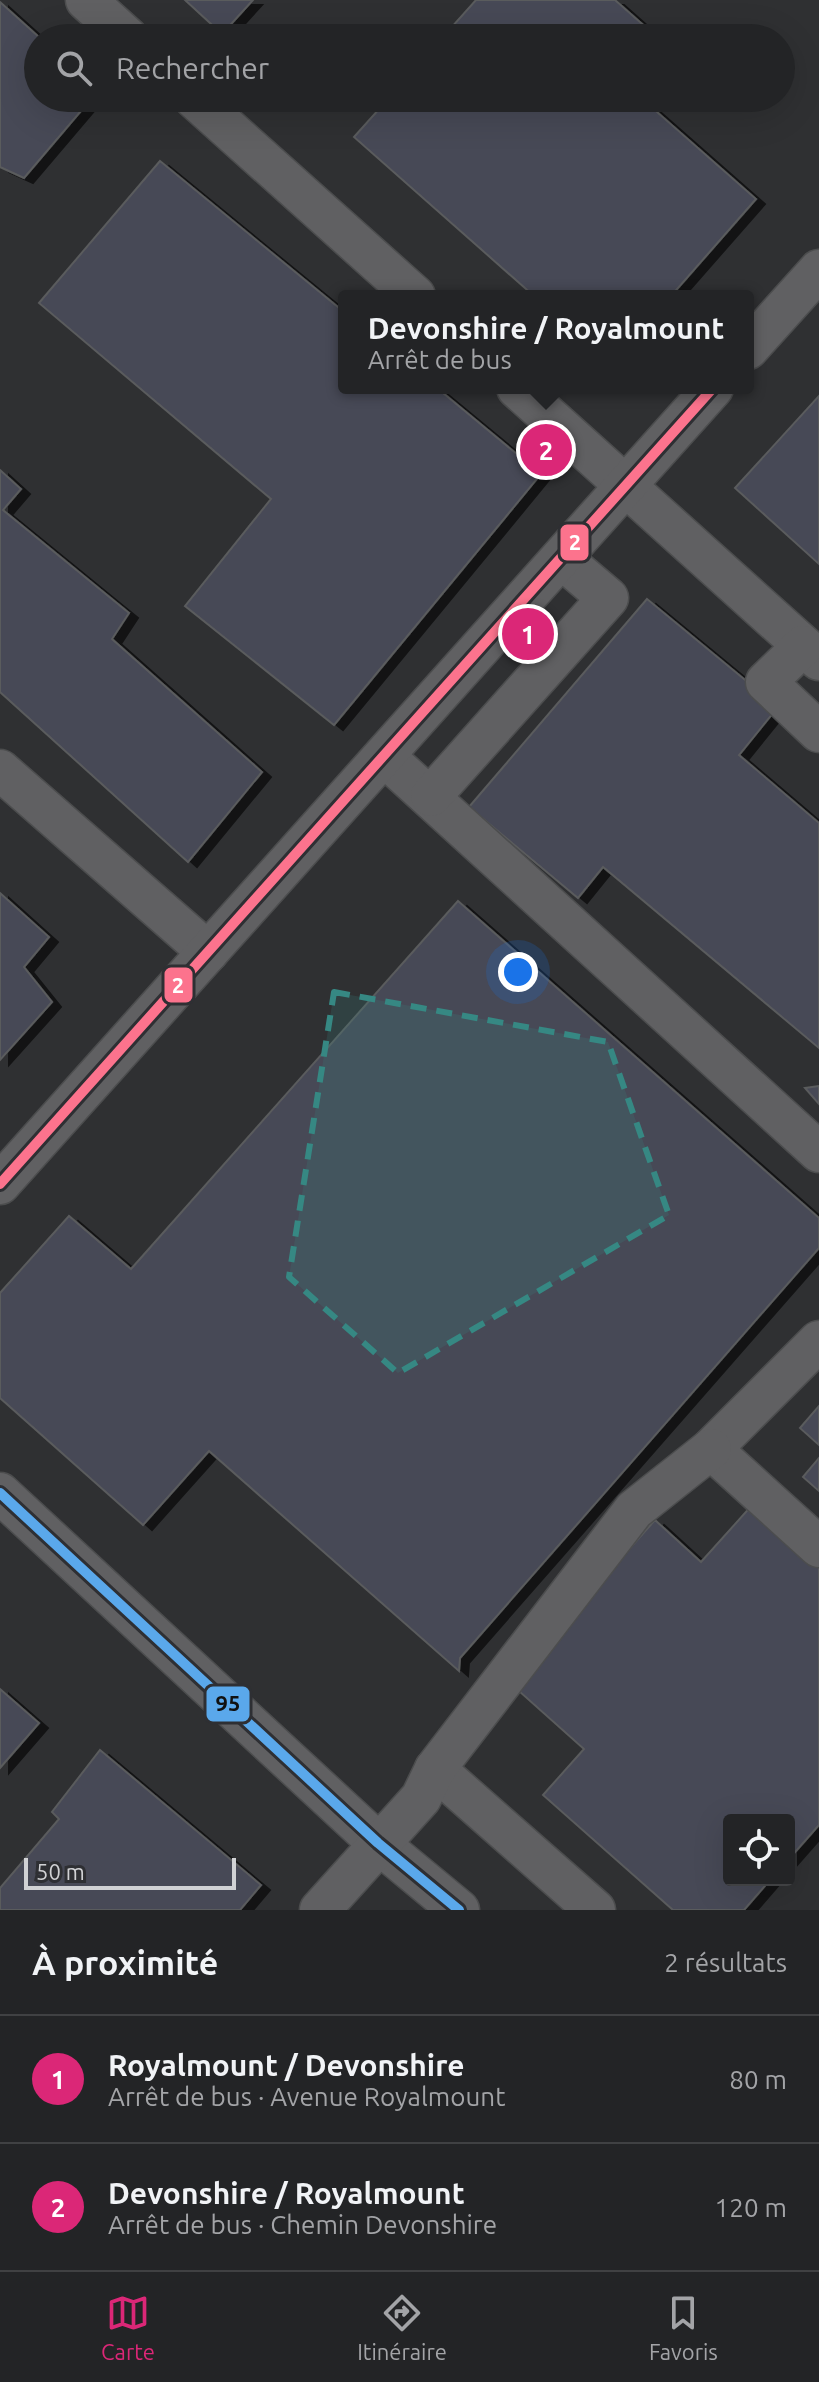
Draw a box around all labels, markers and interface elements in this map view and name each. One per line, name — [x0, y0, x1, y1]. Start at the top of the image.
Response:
search box — [24, 24, 795, 112]
icon: search — [52, 46, 96, 90]
text: Rechercher — [116, 51, 269, 85]
popup — [338, 290, 754, 394]
text: Devonshire / Royalmount — [368, 311, 724, 345]
text: Arrêt de bus — [368, 345, 512, 374]
pin: 2 — [520, 420, 572, 480]
line badge: 2 — [559, 523, 590, 562]
text: 2 — [569, 529, 581, 554]
pin: 1 — [502, 604, 554, 664]
your location — [498, 952, 538, 992]
line badge: 2 — [163, 966, 194, 1004]
text: 2 — [172, 972, 184, 997]
line badge: 95 — [205, 1685, 251, 1723]
text: 95 — [216, 1690, 240, 1715]
map controls — [723, 1814, 795, 1886]
button: locate — [723, 1814, 795, 1886]
scale bar — [24, 1854, 236, 1890]
text: 50 m — [36, 1859, 85, 1884]
text: À proximité — [32, 1943, 218, 1981]
text: 2 résultats — [664, 1948, 787, 1977]
text: Royalmount / Devonshire — [108, 2048, 465, 2082]
text: 1 — [51, 2065, 65, 2094]
text: 80 m — [729, 2065, 787, 2094]
text: Arrêt de bus · Avenue Royalmount — [108, 2082, 505, 2111]
text: Devonshire / Royalmount — [108, 2176, 465, 2210]
text: 2 — [51, 2193, 65, 2222]
text: 120 m — [715, 2193, 787, 2222]
text: Arrêt de bus · Chemin Devonshire — [108, 2210, 497, 2239]
tab: Carte — [101, 2291, 155, 2364]
tab: Itinéraire — [357, 2291, 447, 2364]
tab: Favoris — [649, 2291, 718, 2364]

